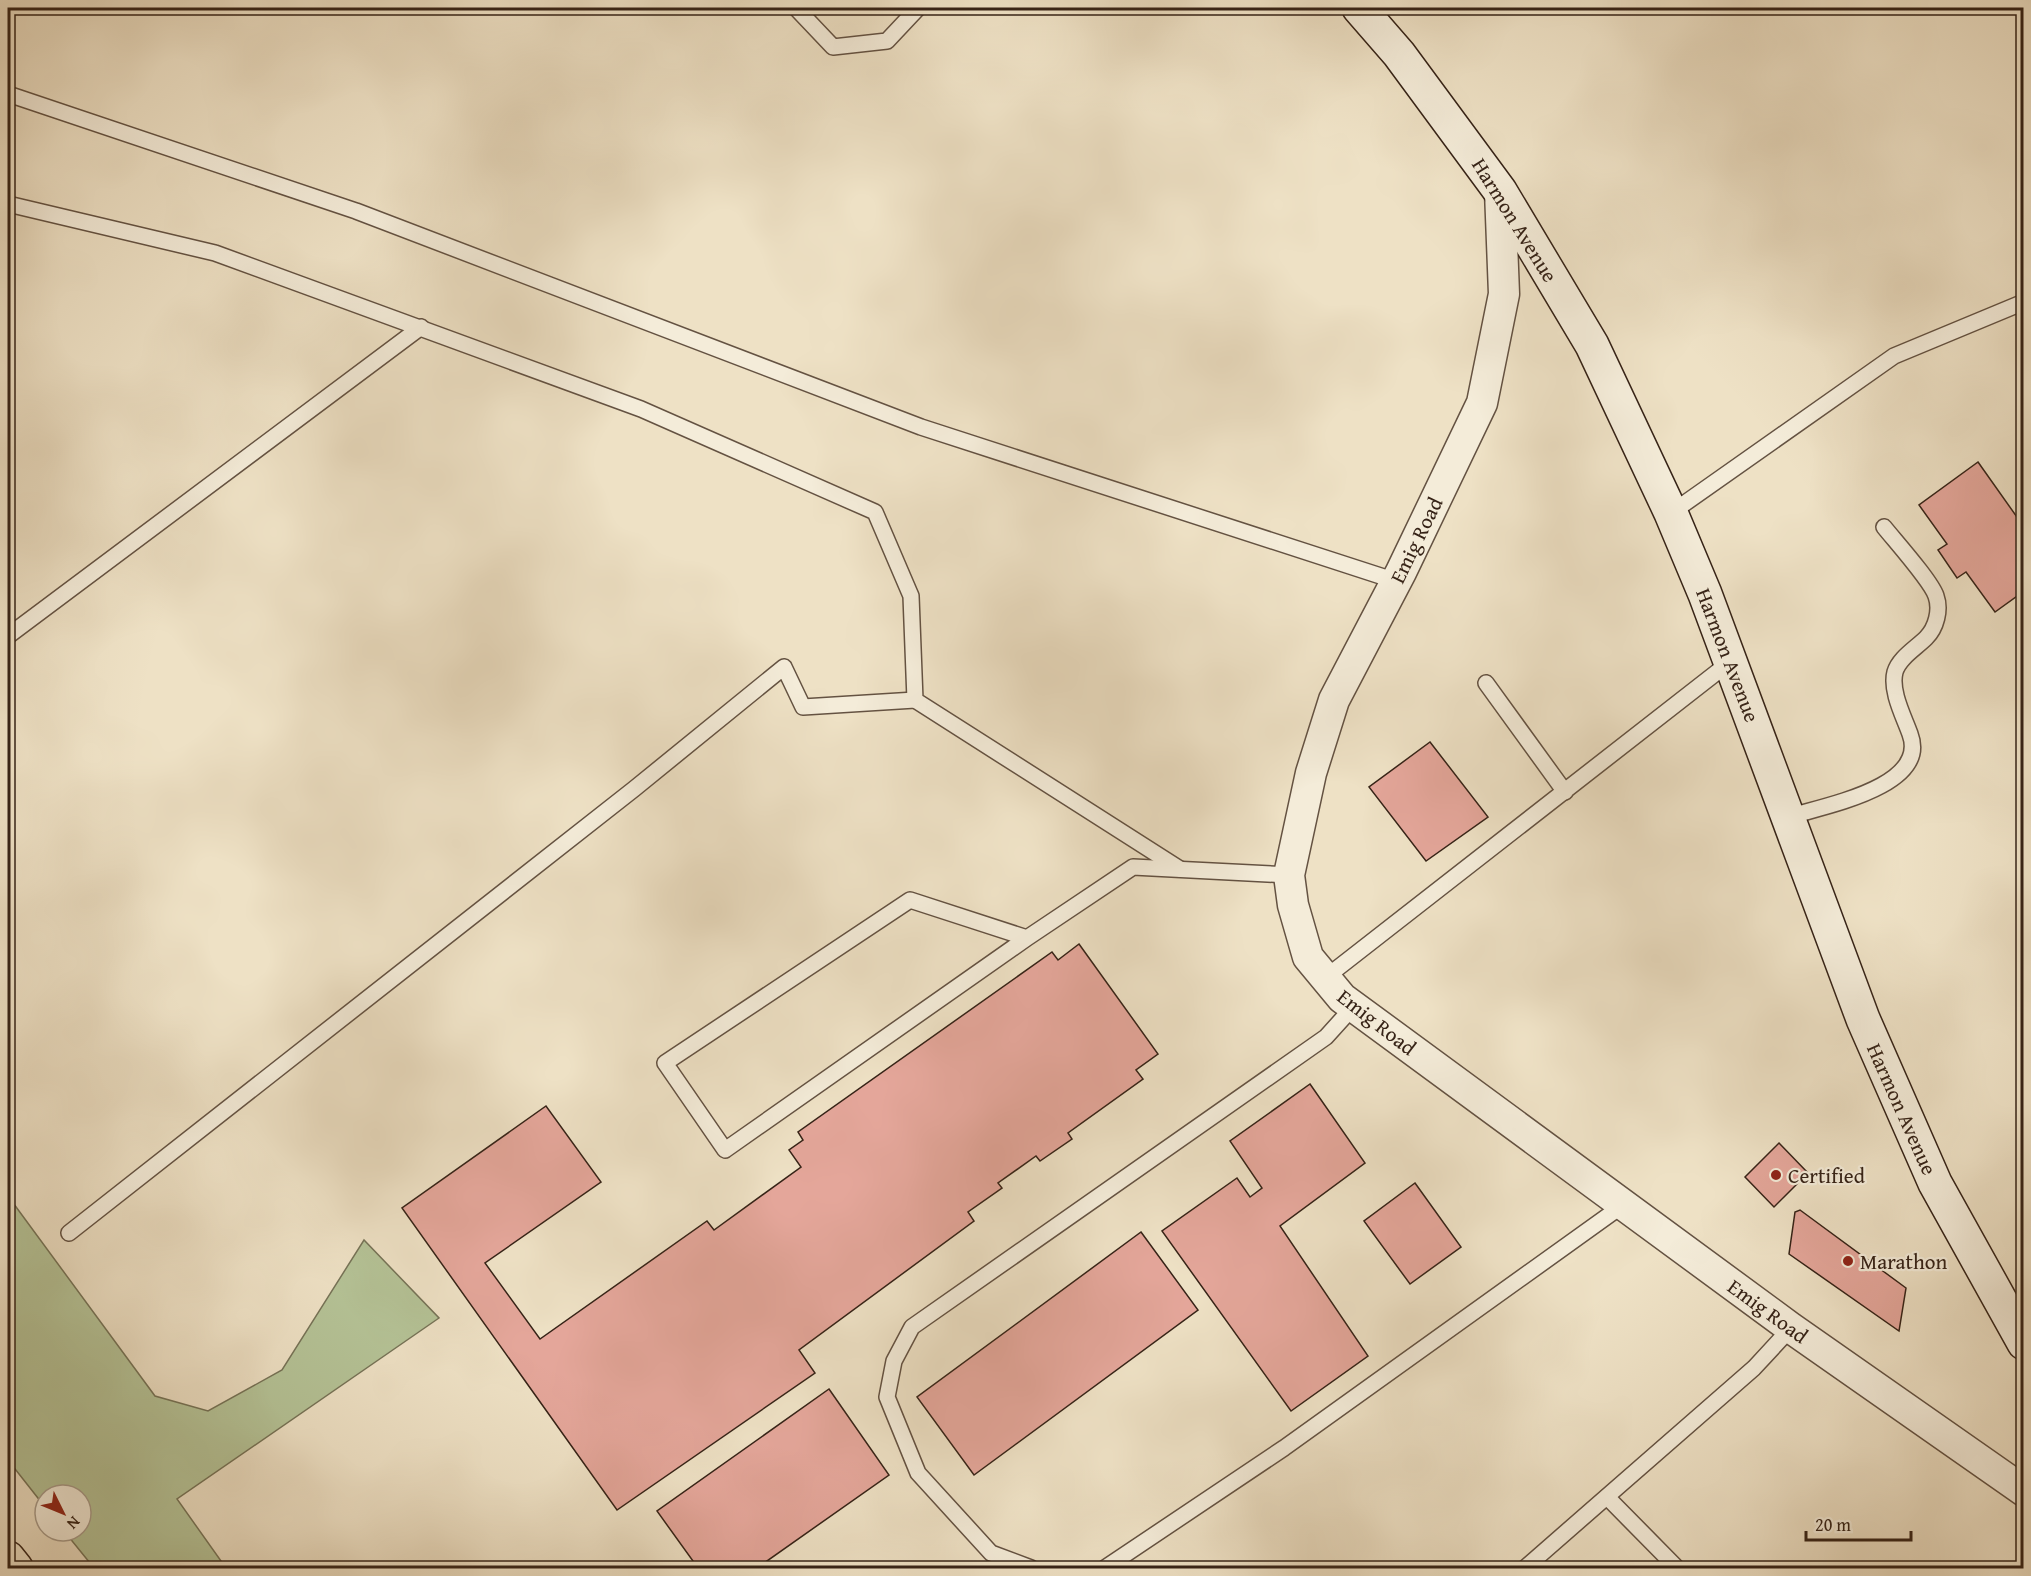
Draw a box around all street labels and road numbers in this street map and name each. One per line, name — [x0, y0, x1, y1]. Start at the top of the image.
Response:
street label: Harmon Avenue — [1464, 152, 1566, 288]
street label: Emig Road — [1382, 491, 1451, 588]
street label: Harmon Avenue — [1688, 583, 1768, 727]
street label: Emig Road — [1331, 981, 1424, 1063]
street label: Harmon Avenue — [1859, 1038, 1945, 1180]
street label: Emig Road — [1721, 1271, 1815, 1351]

